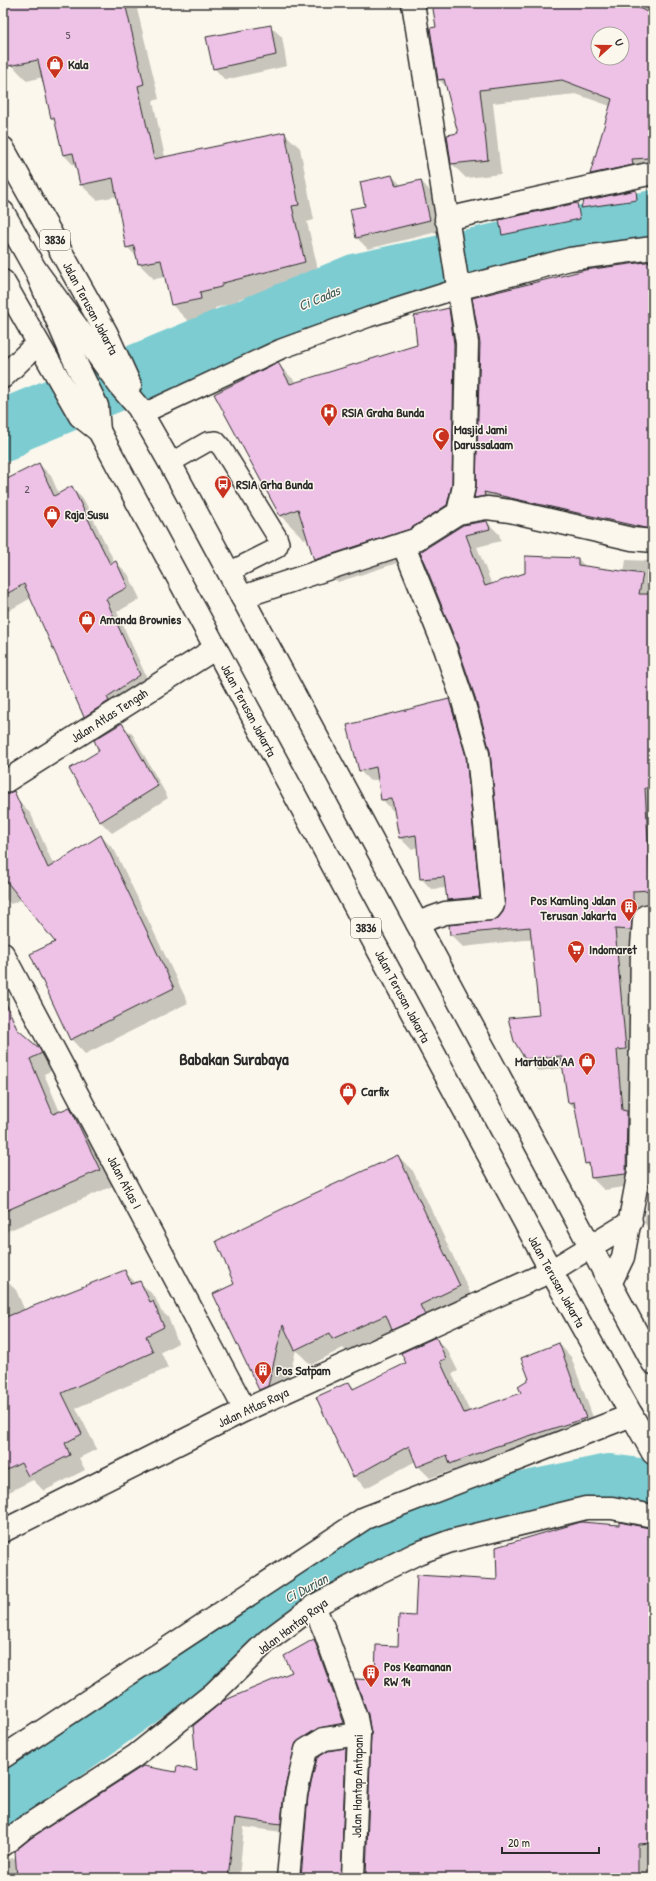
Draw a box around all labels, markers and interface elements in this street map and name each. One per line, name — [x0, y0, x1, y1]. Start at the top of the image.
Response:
north arrow — [590, 26, 630, 66]
house number: 5 — [66, 28, 71, 42]
text: U — [612, 37, 627, 48]
shop icon: Kala — [45, 54, 65, 79]
place label: Kala — [68, 55, 89, 73]
road number: 3836 — [40, 230, 70, 250]
street label: Jalan Terusan Jakarta — [59, 258, 123, 358]
water label: Ci Cadas — [295, 280, 344, 315]
hospital icon: RSIA Graha Bunda — [319, 402, 339, 427]
place label: RSIA Graha Bunda — [342, 403, 425, 421]
place label: Masjid Jami Darussalaam — [454, 420, 513, 453]
mosque icon: Masjid Jami Darussalaam — [431, 426, 451, 451]
bus stop icon: RSIA Grha Bunda — [213, 474, 233, 499]
place label: RSIA Grha Bunda — [236, 475, 314, 493]
house number: 2 — [24, 482, 30, 496]
shop icon: Raja Susu — [42, 504, 62, 529]
place label: Raja Susu — [65, 505, 109, 523]
shop icon: Amanda Brownies — [77, 609, 97, 634]
place label: Amanda Brownies — [100, 610, 181, 628]
street label: Jalan Terusan Jakarta — [217, 660, 281, 760]
street label: Jalan Atlas Tengah — [67, 683, 151, 747]
place label: Pos Kamling Jalan Terusan Jakarta — [530, 891, 617, 924]
building icon: Pos Kamling Jalan Terusan Jakarta — [619, 897, 639, 922]
road number: 3836 — [351, 918, 381, 938]
supermarket icon: Indomaret — [566, 939, 586, 964]
place label: Indomaret — [589, 940, 637, 958]
street label: Jalan Terusan Jakarta — [371, 946, 435, 1046]
district label: Babakan Surabaya — [179, 1047, 289, 1071]
shop icon: Martabak AA — [577, 1051, 597, 1076]
place label: Martabak AA — [515, 1052, 575, 1070]
shop icon: Carfix — [338, 1081, 358, 1106]
place label: Carfix — [361, 1082, 389, 1100]
street label: Jalan Atlas I — [103, 1152, 147, 1212]
street label: Jalan Terusan Jakarta — [524, 1232, 590, 1330]
building icon: Pos Satpam — [253, 1360, 273, 1385]
place label: Pos Satpam — [276, 1361, 331, 1380]
street label: Jalan Atlas Raya — [215, 1383, 291, 1431]
water label: Ci Durian — [281, 1567, 332, 1607]
street label: Jalan Hantap Raya — [253, 1594, 331, 1658]
place label: Pos Keamanan RW 14 — [384, 1657, 451, 1690]
building icon: Pos Keamanan RW 14 — [361, 1663, 381, 1688]
street label: Jalan Hantap Antapani — [347, 1734, 367, 1838]
scale bar — [502, 1829, 599, 1855]
text: 20 m — [508, 1834, 530, 1851]

